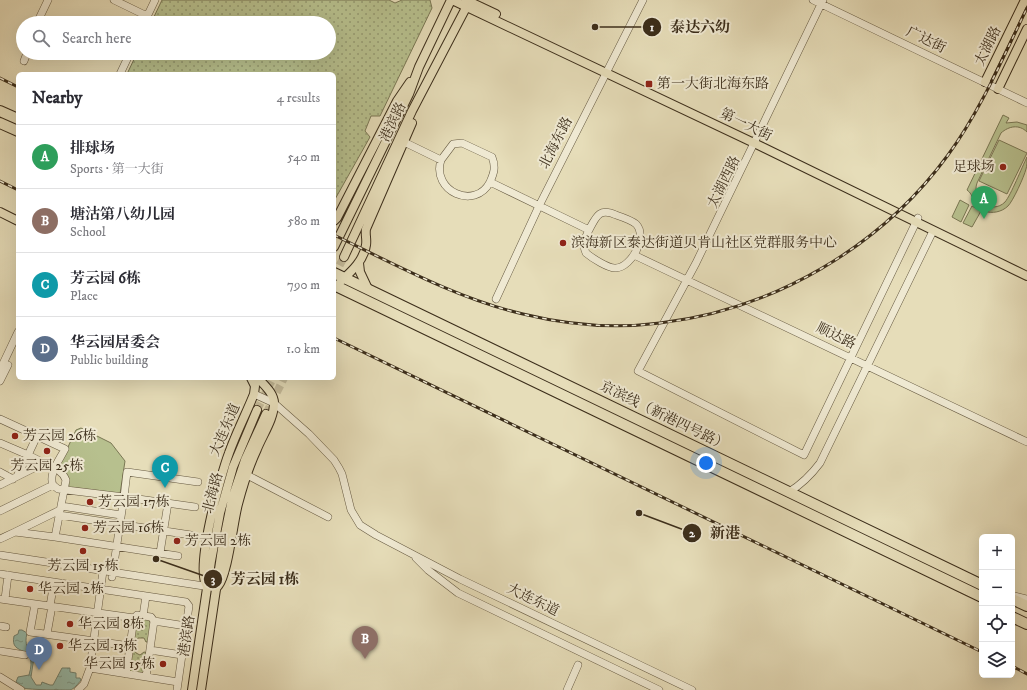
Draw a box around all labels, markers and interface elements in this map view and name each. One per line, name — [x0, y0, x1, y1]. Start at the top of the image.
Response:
callout: 泰达六幼 — [642, 14, 738, 41]
search box — [16, 16, 336, 60]
text: 泰达六幼 — [670, 18, 730, 37]
text: 1 — [650, 20, 655, 35]
street label: 广达街 — [903, 23, 949, 57]
street label: 太湖路 — [971, 23, 1005, 69]
icon: search — [30, 27, 52, 49]
text: Search here — [62, 29, 131, 48]
place label: 第一大街北海东路 — [657, 75, 769, 93]
marker: 第一大街北海东路 — [644, 79, 654, 89]
text: Nearby — [32, 87, 82, 109]
text: 4 results — [277, 90, 320, 106]
street label: 港滨路 — [376, 99, 410, 145]
street label: 第一大街 — [717, 105, 775, 145]
street label: 北海东路 — [535, 114, 577, 172]
text: 排球场 — [70, 139, 115, 158]
text: A — [41, 149, 49, 165]
text: 540 m — [287, 149, 320, 165]
street label: 太湖西路 — [704, 153, 744, 211]
place label: 足球场 — [953, 158, 995, 176]
text: Sports · 第一大街 — [70, 161, 164, 177]
marker: 足球场 — [998, 162, 1008, 172]
pin: A — [971, 186, 997, 219]
text: 塘沽第八幼儿园 — [70, 205, 175, 224]
text: B — [41, 213, 49, 229]
text: 580 m — [288, 213, 320, 229]
text: School — [70, 224, 106, 240]
place label: 滨海新区泰达街道贝肯山社区党群服务中心 — [571, 234, 837, 252]
marker: 滨海新区泰达街道贝肯山社区党群服务中心 — [558, 238, 568, 248]
text: 芳云园 6栋 — [70, 269, 141, 288]
text: C — [41, 277, 49, 293]
text: 790 m — [287, 277, 320, 293]
text: Place — [70, 288, 98, 304]
street label: 顺达路 — [813, 319, 859, 353]
text: 华云园居委会 — [70, 333, 160, 352]
text: D — [40, 341, 50, 357]
text: 1.0 km — [286, 341, 320, 357]
text: Public building — [70, 352, 148, 368]
street label: 京滨线（新港四号路） — [597, 377, 731, 455]
street label: 大连东道 — [206, 401, 244, 459]
place label: 芳云园 26栋 — [23, 427, 96, 445]
marker: 芳云园 26栋 — [10, 431, 20, 441]
marker: 芳云园 25栋 — [42, 446, 52, 456]
your location — [696, 453, 716, 473]
pin: C — [152, 455, 178, 488]
place label: 芳云园 25栋 — [11, 457, 83, 475]
street label: 北海路 — [199, 470, 227, 516]
place label: 芳云园 17栋 — [98, 493, 170, 511]
marker: 芳云园 17栋 — [85, 497, 95, 507]
place label: 芳云园 16栋 — [93, 519, 164, 537]
callout: 新港 — [682, 519, 748, 546]
marker: 芳云园 16栋 — [80, 523, 90, 533]
text: 新港 — [710, 524, 740, 543]
text: 2 — [689, 526, 696, 541]
place label: 芳云园 2栋 — [185, 532, 251, 550]
map controls — [979, 534, 1015, 678]
button: + — [979, 534, 1015, 570]
marker: 芳云园 2栋 — [172, 536, 182, 546]
marker: 芳云园 15栋 — [78, 546, 88, 556]
place label: 芳云园 15栋 — [47, 557, 119, 575]
callout: 芳云园 1栋 — [203, 566, 307, 593]
text: 芳云园 1栋 — [231, 570, 299, 589]
button: − — [979, 570, 1015, 606]
text: 3 — [211, 572, 216, 587]
place label: 华云园 2栋 — [38, 580, 104, 598]
street label: 大连东道 — [504, 580, 562, 620]
marker: 华云园 2栋 — [25, 584, 35, 594]
button: locate — [979, 606, 1015, 642]
street label: 港滨路 — [175, 614, 199, 658]
place label: 华云园 8栋 — [78, 615, 144, 633]
marker: 华云园 8栋 — [65, 619, 75, 629]
pin: B — [352, 626, 378, 659]
pin: D — [26, 637, 52, 670]
place label: 华云园 13栋 — [68, 637, 137, 655]
marker: 华云园 13栋 — [55, 641, 65, 651]
button: layers — [979, 642, 1015, 678]
place label: 华云园 15栋 — [84, 655, 155, 673]
marker: 华云园 15栋 — [158, 659, 168, 669]

